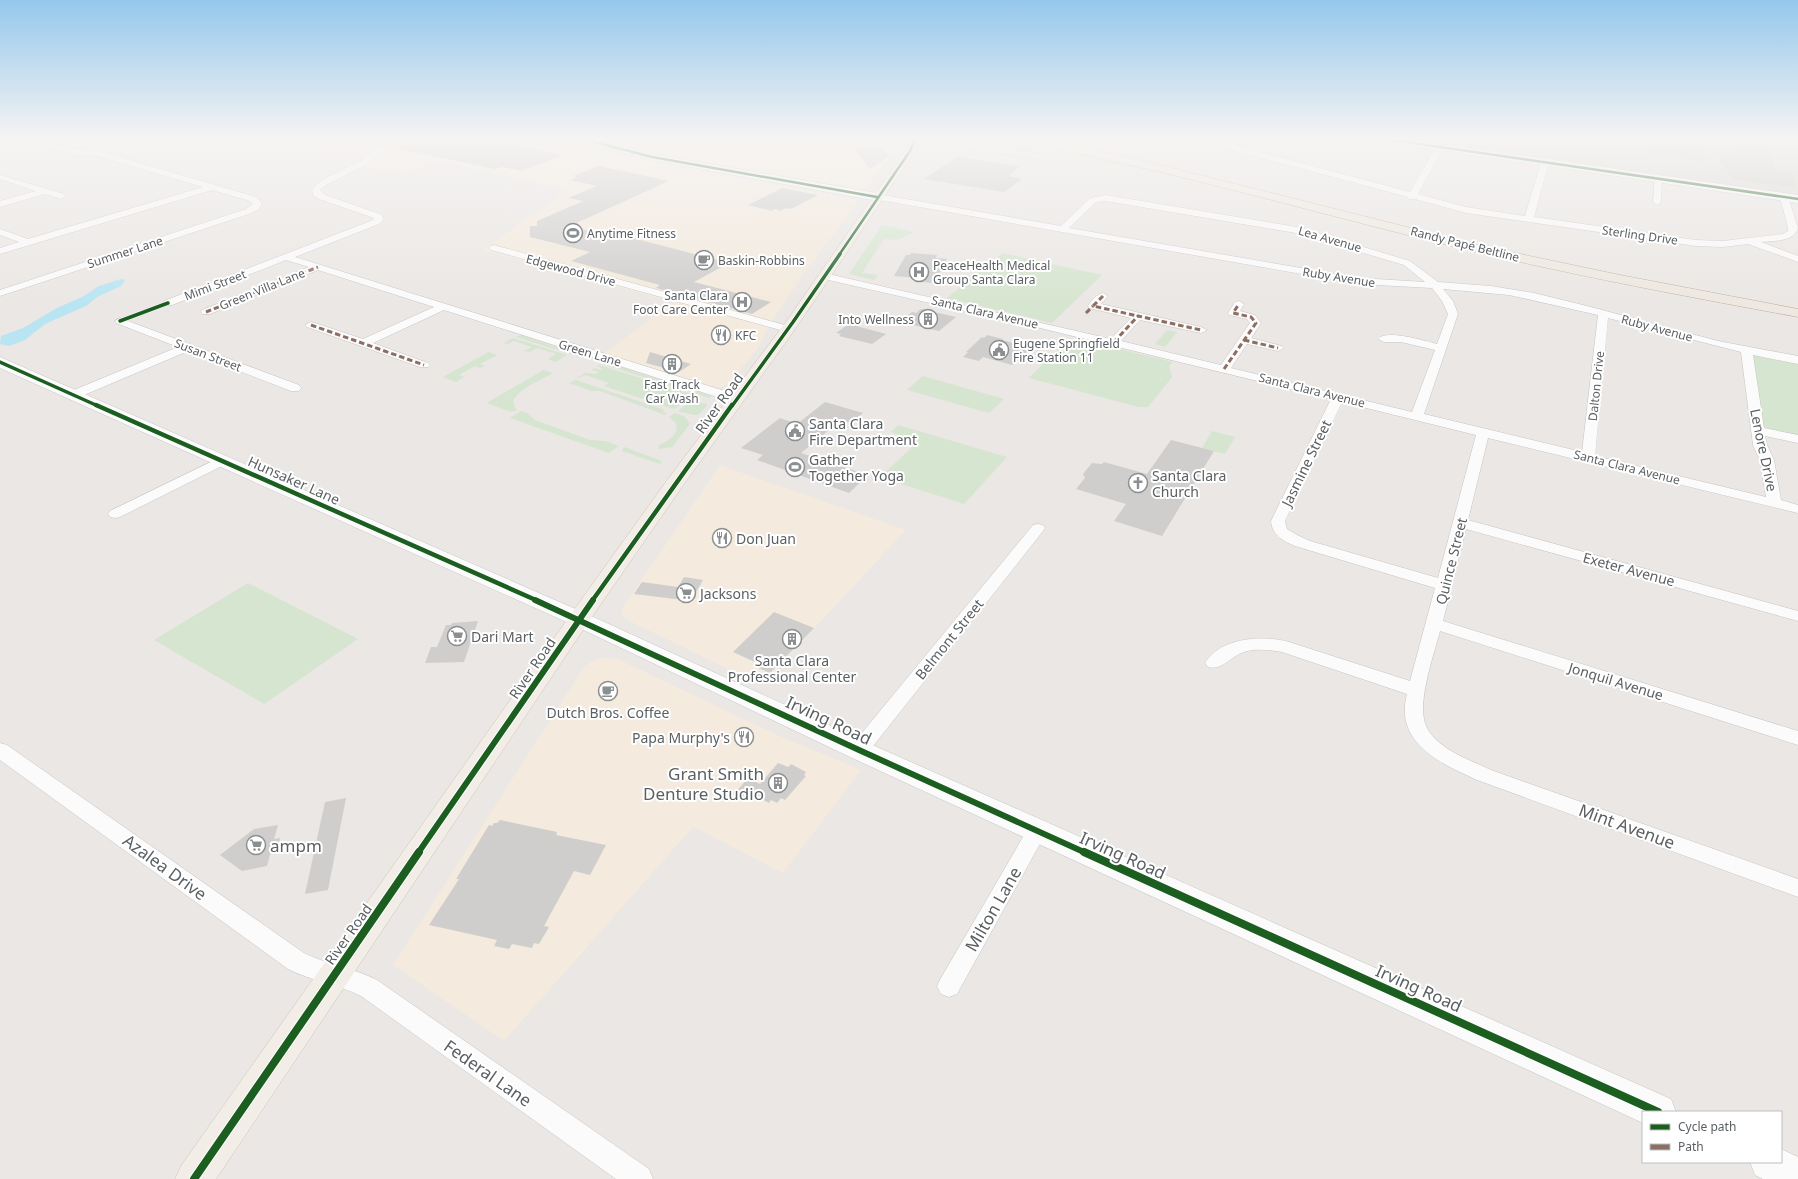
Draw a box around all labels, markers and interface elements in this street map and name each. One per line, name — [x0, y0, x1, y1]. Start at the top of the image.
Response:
street label: Sterling Drive — [1601, 221, 1679, 249]
sports icon: Anytime Fitness — [562, 222, 584, 244]
street label: Lea Avenue — [1296, 222, 1364, 256]
street label: Randy Papé Beltline — [1409, 222, 1522, 266]
place label: Anytime Fitness — [587, 225, 676, 242]
street label: Summer Lane — [85, 232, 165, 272]
cafe icon: Baskin-Robbins — [693, 249, 715, 271]
street label: Edgewood Drive — [524, 250, 618, 290]
place label: Baskin-Robbins — [718, 252, 805, 269]
place label: PeaceHealth Medical Group Santa Clara — [933, 257, 1050, 288]
hospital icon: PeaceHealth Medical Group Santa Clara — [908, 261, 930, 283]
street label: Ruby Avenue — [1301, 263, 1377, 291]
street label: Green Villa Lane — [217, 264, 308, 314]
street label: Mimi Street — [182, 265, 249, 305]
place label: Santa Clara Foot Care Center — [633, 287, 728, 318]
hospital icon: Santa Clara Foot Care Center — [731, 291, 753, 313]
street label: Santa Clara Avenue — [930, 291, 1040, 333]
building icon: Into Wellness — [917, 308, 939, 330]
street label: Ruby Avenue — [1619, 310, 1695, 346]
place label: Into Wellness — [838, 311, 914, 328]
restaurant icon: KFC — [710, 324, 732, 346]
place label: KFC — [735, 327, 757, 344]
street label: Susan Street — [172, 334, 245, 376]
street label: Green Lane — [557, 335, 624, 371]
place label: Eugene Springfield Fire Station 11 — [1013, 335, 1120, 366]
public building icon: Eugene Springfield Fire Station 11 — [988, 339, 1010, 361]
street label: Dalton Drive — [1584, 350, 1608, 422]
building icon: Fast Track Car Wash — [661, 353, 683, 375]
street label: River Road — [691, 369, 747, 437]
street label: Santa Clara Avenue — [1257, 369, 1367, 411]
place label: Fast Track Car Wash — [644, 376, 701, 407]
street label: Lenore Drive — [1746, 407, 1782, 493]
place label: Santa Clara Fire Department — [809, 414, 917, 449]
street label: Jasmine Street — [1276, 416, 1335, 511]
public building icon: Santa Clara Fire Department — [784, 420, 806, 442]
street label: Santa Clara Avenue — [1572, 446, 1682, 488]
place label: Gather Together Yoga — [809, 450, 904, 485]
street label: Hunsaker Lane — [245, 451, 343, 509]
sports icon: Gather Together Yoga — [784, 456, 806, 478]
place label: Santa Clara Church — [1152, 466, 1226, 501]
church icon: Santa Clara Church — [1127, 472, 1149, 494]
street label: Quince Street — [1431, 515, 1471, 607]
restaurant icon: Don Juan — [711, 527, 733, 549]
place label: Don Juan — [736, 529, 796, 548]
street label: Exeter Avenue — [1581, 548, 1677, 590]
supermarket icon: Jacksons — [675, 582, 697, 604]
place label: Jacksons — [698, 584, 757, 603]
street label: Belmont Street — [911, 595, 987, 683]
supermarket icon: Dari Mart — [446, 625, 468, 647]
place label: Dari Mart — [471, 627, 534, 646]
building icon: Santa Clara Professional Center — [781, 628, 803, 650]
street label: River Road — [504, 634, 560, 702]
place label: Santa Clara Professional Center — [728, 651, 856, 686]
street label: Jonquil Avenue — [1564, 657, 1666, 704]
cafe icon: Dutch Bros. Coffee — [597, 680, 619, 702]
street label: Irving Road — [782, 690, 876, 750]
place label: Dutch Bros. Coffee — [547, 703, 670, 722]
restaurant icon: Papa Murphy's — [733, 726, 755, 748]
place label: Papa Murphy's — [632, 728, 730, 747]
place label: Grant Smith Denture Studio — [643, 762, 764, 805]
building icon: Grant Smith Denture Studio — [767, 772, 789, 794]
street label: Mint Avenue — [1576, 798, 1678, 854]
street label: Irving Road — [1076, 826, 1170, 884]
street label: Azalea Drive — [118, 829, 212, 905]
supermarket icon: ampm — [245, 834, 267, 856]
place label: ampm — [270, 834, 322, 857]
street label: Milton Lane — [960, 863, 1026, 955]
street label: River Road — [320, 900, 376, 968]
street label: Irving Road — [1372, 959, 1466, 1017]
street label: Federal Lane — [440, 1034, 536, 1112]
legend — [1642, 1111, 1782, 1163]
text: Cycle path — [1678, 1118, 1736, 1135]
text: Path — [1678, 1138, 1704, 1155]

